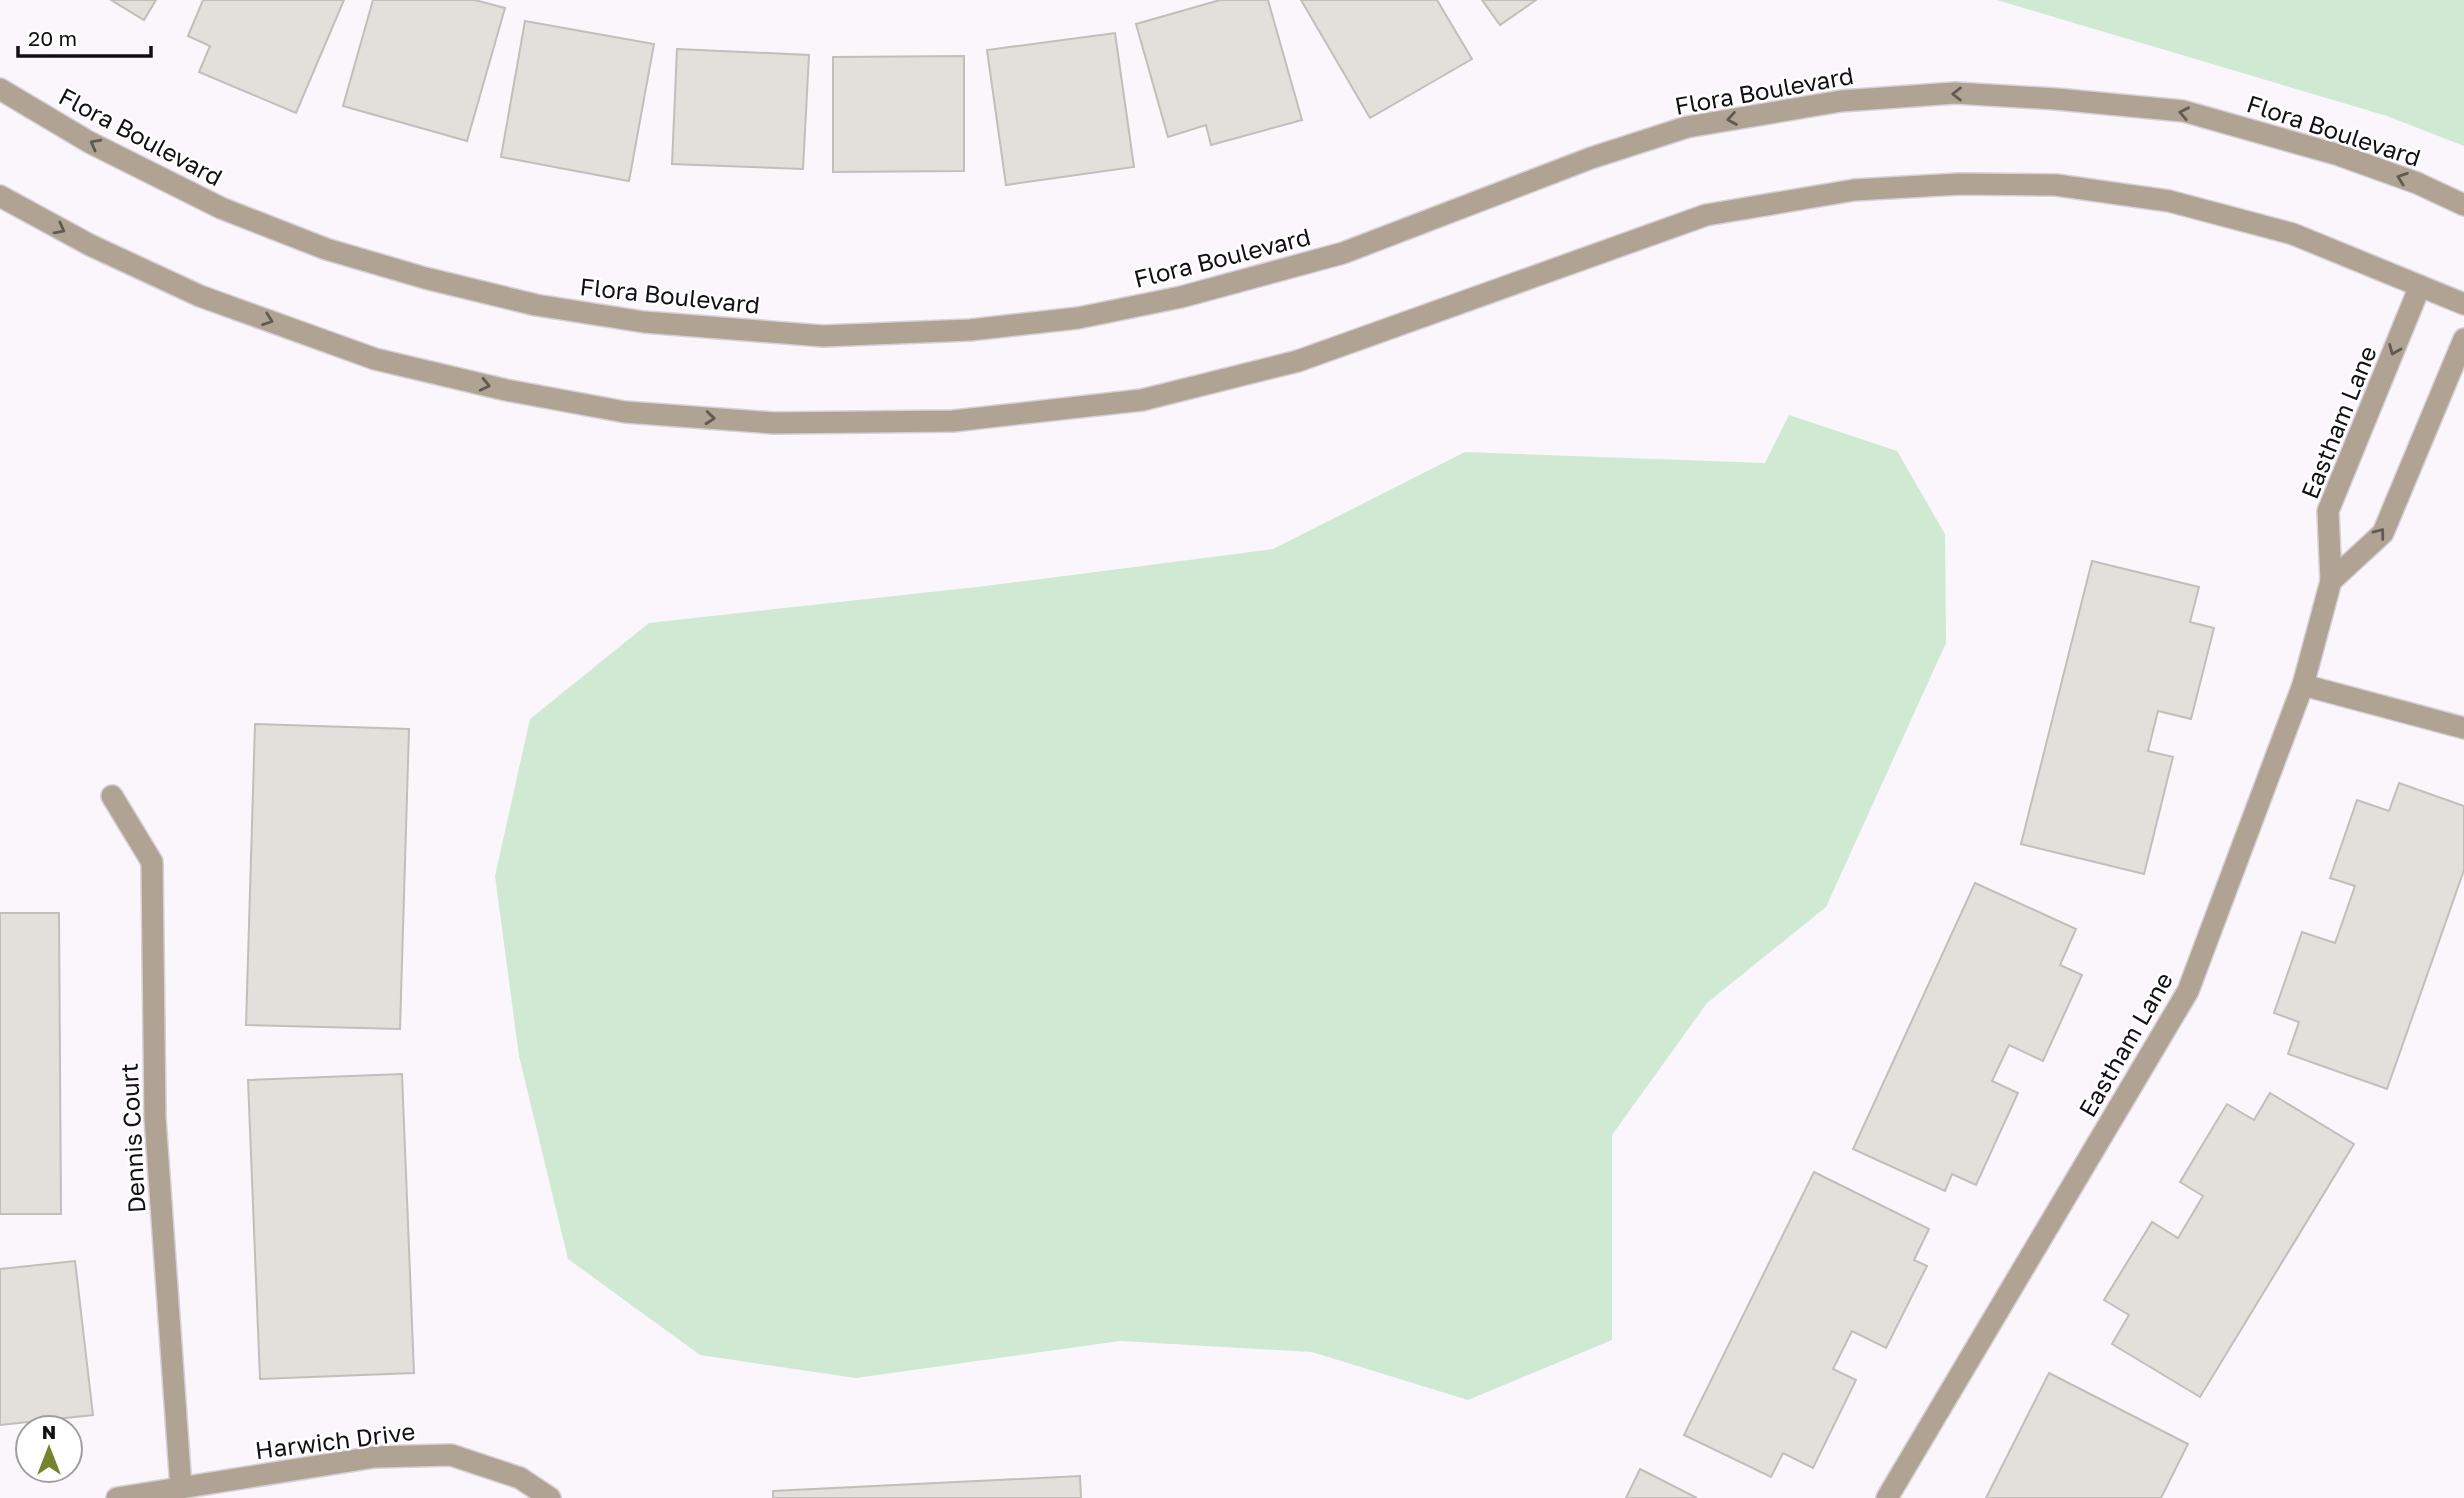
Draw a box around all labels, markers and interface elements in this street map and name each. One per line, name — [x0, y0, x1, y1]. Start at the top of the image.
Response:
scale bar — [18, 14, 150, 58]
text: 20 m — [28, 25, 77, 51]
street label: Flora Boulevard — [1672, 60, 1856, 120]
street label: Flora Boulevard — [54, 81, 228, 191]
one-way arrow — [1951, 86, 1962, 102]
street label: Flora Boulevard — [2244, 88, 2424, 172]
one-way arrow — [2178, 106, 2190, 121]
one-way arrow — [1726, 111, 1738, 126]
one-way arrow — [89, 139, 102, 152]
one-way arrow — [2396, 172, 2408, 186]
one-way arrow — [53, 221, 65, 234]
street label: Flora Boulevard — [1131, 221, 1313, 293]
street label: Flora Boulevard — [579, 271, 761, 319]
one-way arrow — [261, 312, 273, 326]
street label: Eastham Lane — [2294, 341, 2382, 503]
one-way arrow — [2389, 343, 2403, 355]
one-way arrow — [479, 377, 491, 391]
one-way arrow — [705, 410, 716, 425]
one-way arrow — [2372, 529, 2384, 541]
street label: Eastham Lane — [2072, 967, 2178, 1121]
street label: Dennis Court — [114, 1062, 150, 1214]
north arrow — [14, 1414, 84, 1484]
street label: Harwich Drive — [253, 1416, 417, 1464]
text: N — [42, 1420, 56, 1443]

